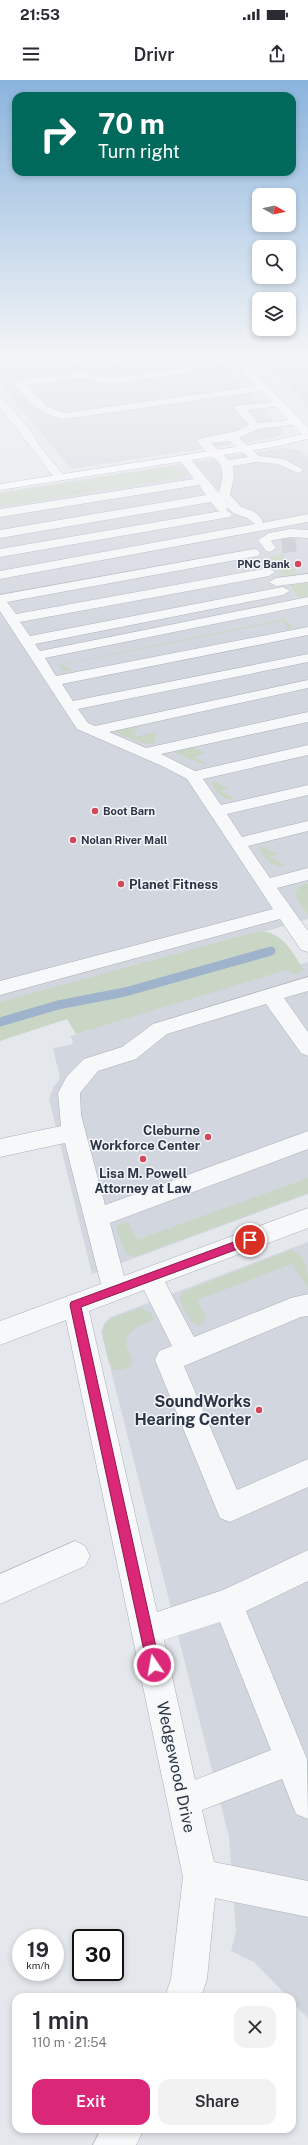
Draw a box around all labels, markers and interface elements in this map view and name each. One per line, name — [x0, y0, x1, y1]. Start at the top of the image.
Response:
text: 21:53 — [20, 6, 60, 23]
icon: menu — [20, 43, 42, 65]
icon: share — [266, 43, 288, 65]
text: Drivr — [133, 44, 175, 65]
text: 70 m — [98, 107, 165, 140]
icon: right — [32, 108, 84, 160]
text: Turn right — [98, 141, 180, 162]
north arrow — [252, 188, 296, 232]
map controls — [252, 188, 296, 336]
button: search — [252, 240, 296, 284]
button: layers — [252, 292, 296, 336]
place label: PNC Bank — [237, 558, 291, 570]
marker: PNC Bank — [293, 559, 303, 569]
place label: Boot Barn — [103, 805, 155, 817]
marker: Boot Barn — [90, 806, 100, 816]
place label: Nolan River Mall — [81, 834, 168, 846]
marker: Nolan River Mall — [68, 835, 78, 845]
place label: Planet Fitness — [129, 877, 218, 892]
marker: Planet Fitness — [116, 879, 126, 889]
place label: Cleburne Workforce Center — [90, 1123, 201, 1153]
marker: Cleburne Workforce Center — [203, 1132, 213, 1142]
marker: Lisa M. Powell Attorney at Law — [138, 1154, 148, 1164]
place label: Lisa M. Powell Attorney at Law — [94, 1166, 192, 1196]
pin — [233, 1223, 267, 1257]
icon: arrive — [239, 1229, 261, 1251]
place label: SoundWorks Hearing Center — [134, 1392, 251, 1429]
marker: SoundWorks Hearing Center — [254, 1405, 264, 1415]
position arrow — [133, 1644, 175, 1686]
street label: Wedgewood Drive — [153, 1700, 199, 1834]
speed limit sign: 30 — [72, 1929, 124, 1981]
text: 19 — [27, 1938, 49, 1962]
text: km/h — [26, 1959, 50, 1971]
text: 1 min — [32, 2006, 89, 2034]
button: close — [234, 2006, 276, 2048]
text: 110 m · 21:54 — [32, 2035, 107, 2050]
button: Exit — [32, 2079, 150, 2125]
button: Share — [158, 2079, 276, 2125]

